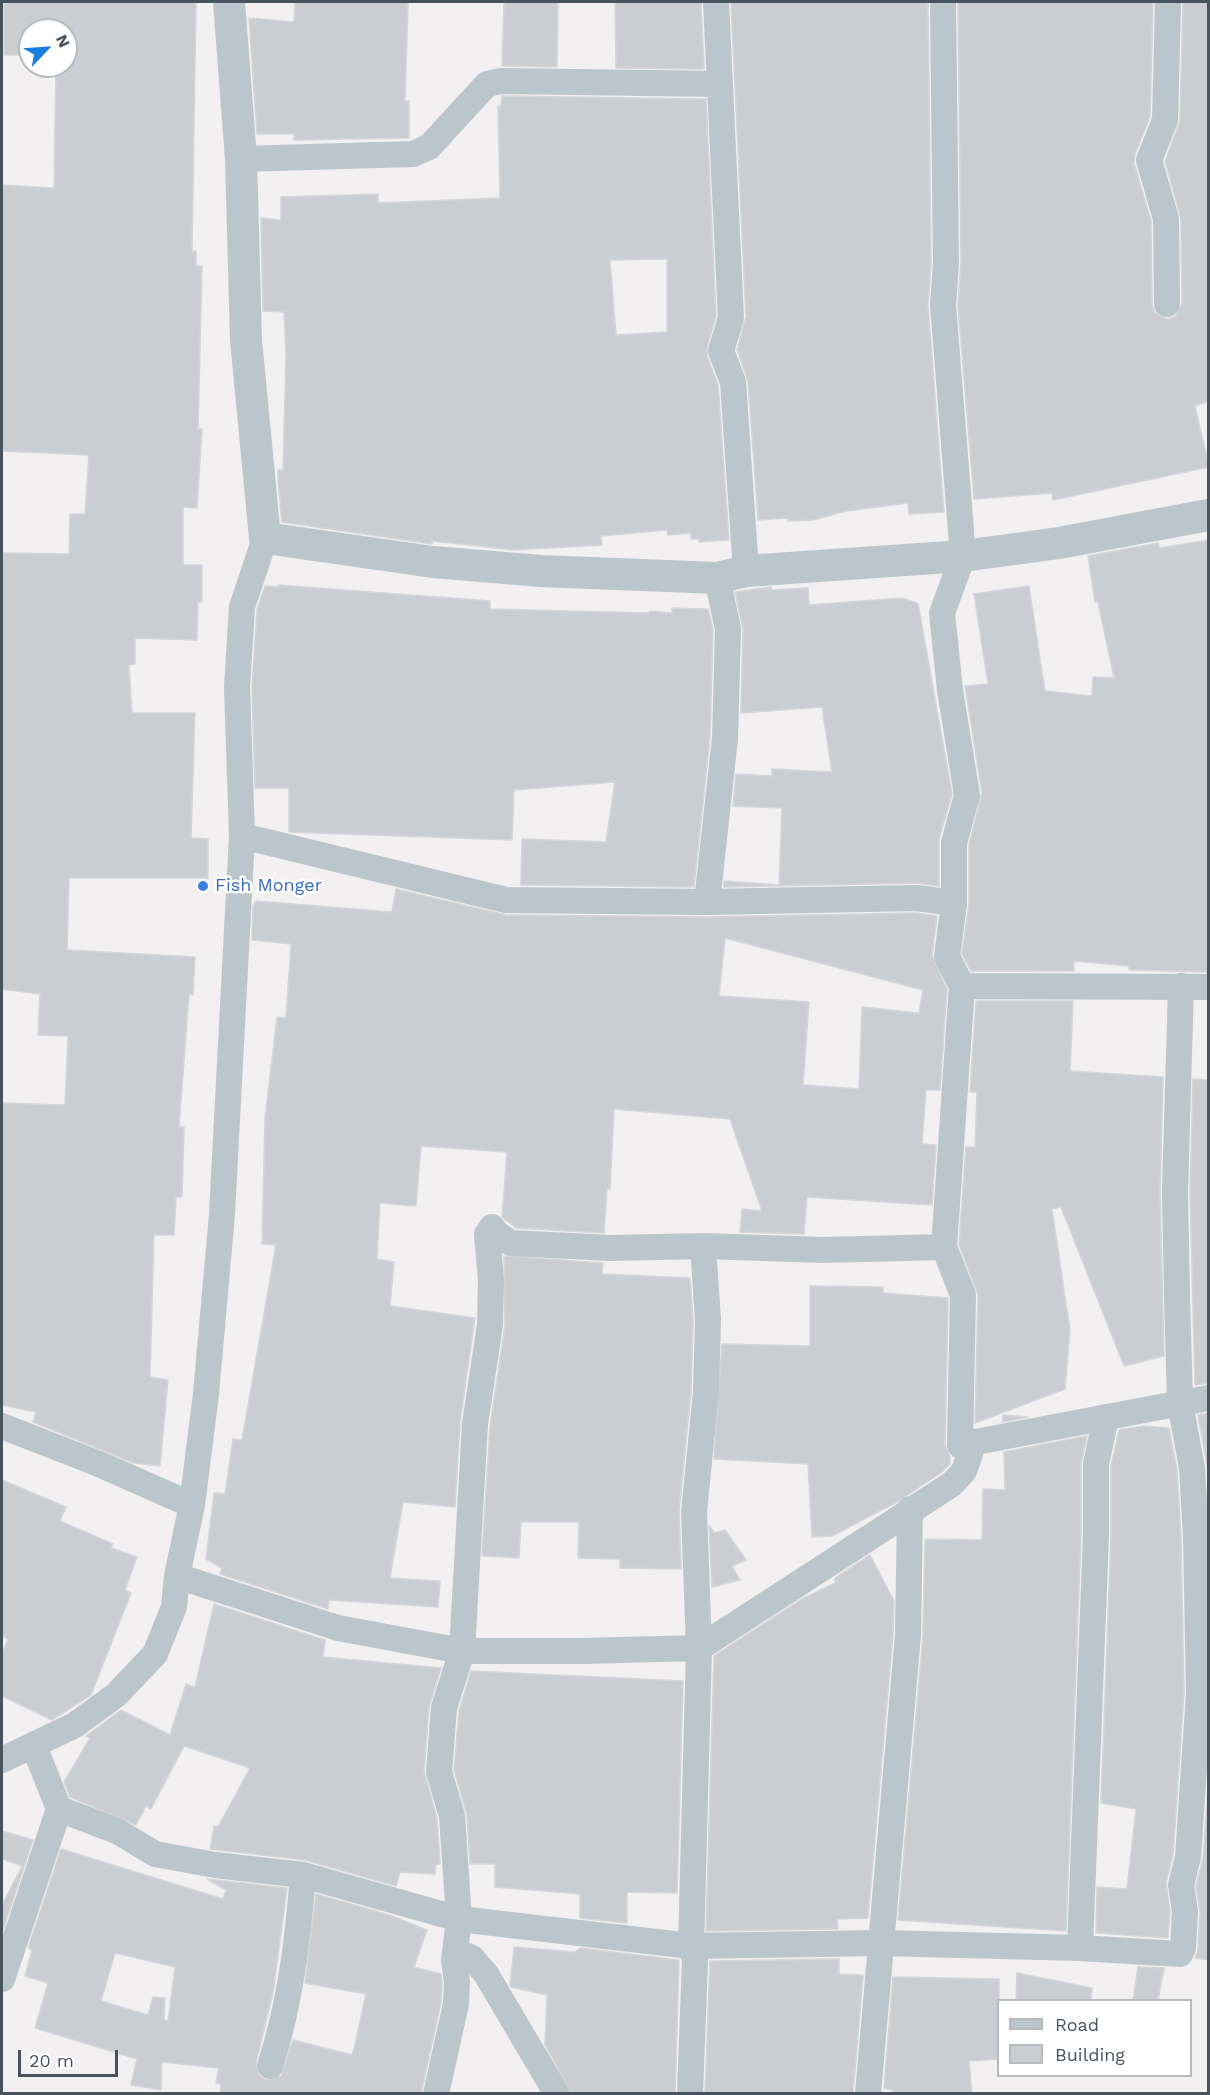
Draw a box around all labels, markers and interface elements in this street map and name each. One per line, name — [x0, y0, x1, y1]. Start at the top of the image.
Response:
north arrow — [18, 18, 78, 78]
text: N — [52, 32, 74, 50]
place label: Fish Monger — [215, 875, 322, 897]
marker: Fish Monger — [196, 879, 210, 893]
legend — [997, 1999, 1192, 2077]
text: Road — [1055, 2014, 1099, 2035]
scale bar — [21, 2038, 122, 2076]
text: Building — [1055, 2044, 1125, 2065]
text: 20 m — [29, 2050, 74, 2071]

